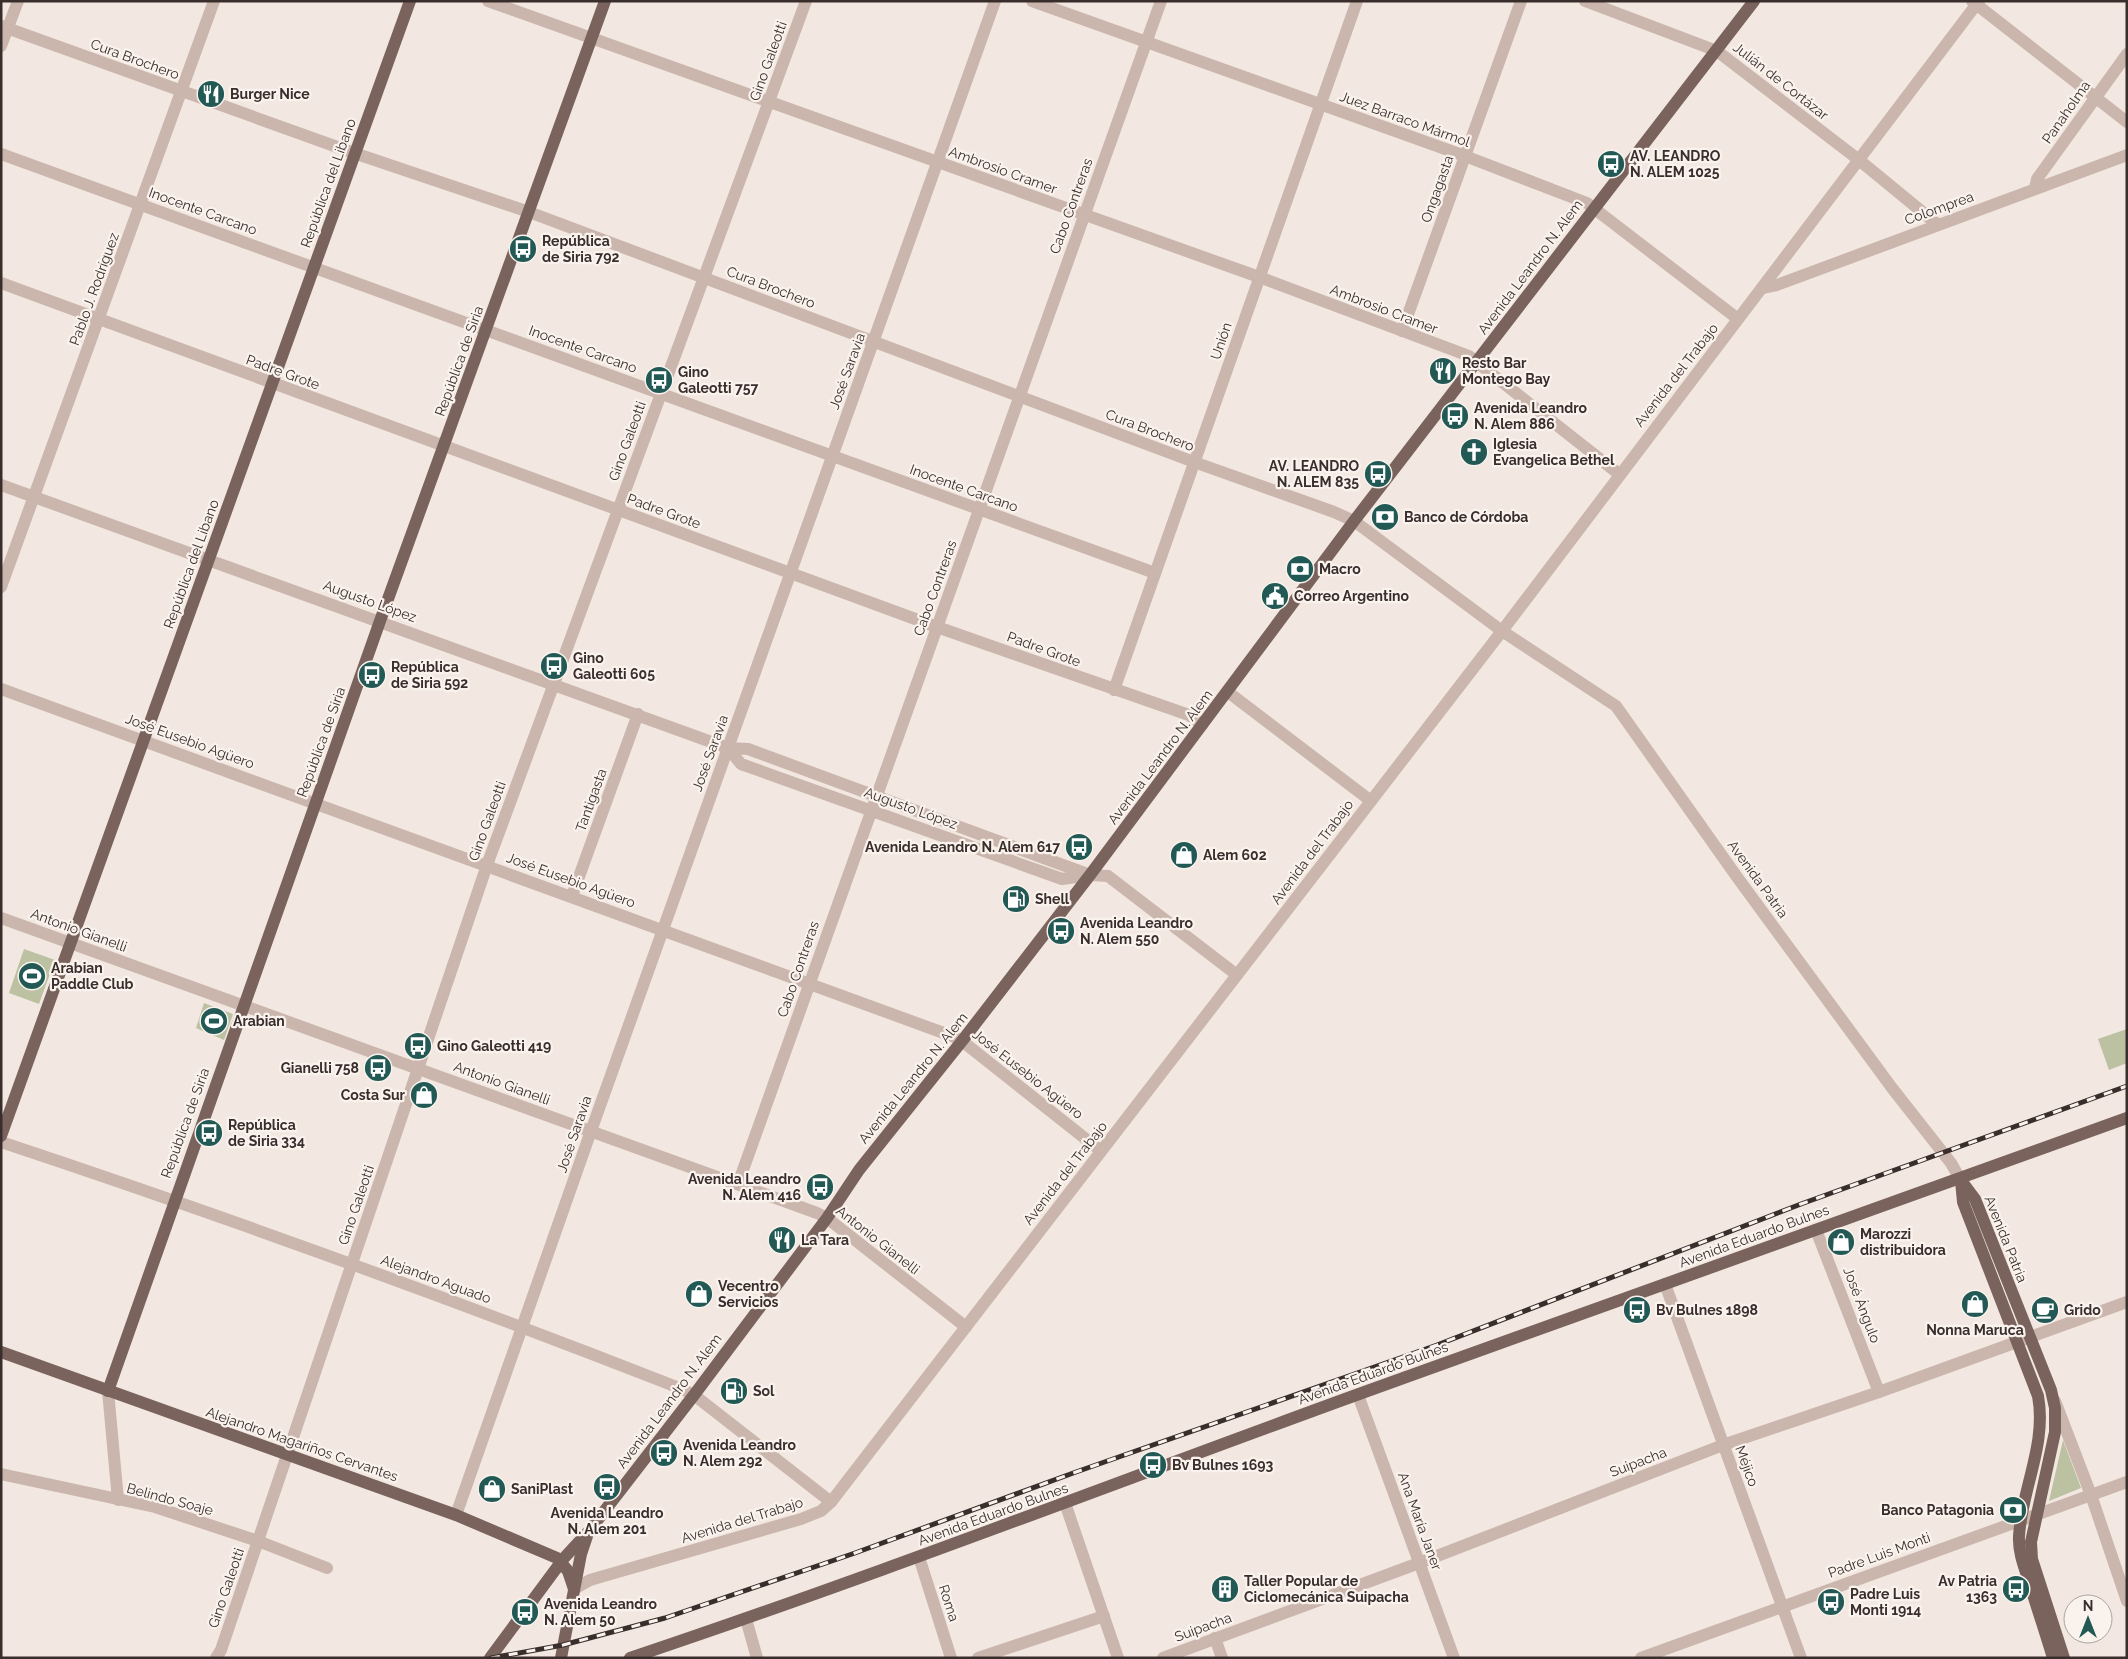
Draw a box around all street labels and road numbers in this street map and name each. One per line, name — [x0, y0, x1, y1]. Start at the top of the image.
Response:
street label: Gino Galeotti — [746, 19, 790, 103]
street label: Cura Brochero — [88, 36, 182, 82]
street label: Julián de Cortázar — [1730, 39, 1832, 123]
street label: Panaholma — [2039, 78, 2093, 146]
street label: Juez Barraco Mármol — [1338, 88, 1472, 150]
street label: República del Libano — [297, 116, 359, 250]
street label: Ambrosio Cramer — [947, 143, 1059, 197]
street label: Ongagasta — [1417, 153, 1457, 225]
street label: Cabo Contreras — [1046, 156, 1096, 256]
street label: Inocente Carcano — [147, 184, 259, 238]
street label: Colomprea — [1902, 188, 1976, 228]
street label: Avenida Leandro N. Alem — [1474, 197, 1586, 337]
street label: Pablo J. Rodríguez — [66, 230, 122, 348]
street label: Cura Brochero — [725, 263, 817, 311]
street label: Ambrosio Cramer — [1328, 281, 1440, 337]
street label: República de Siria — [432, 304, 486, 418]
street label: Unión — [1207, 320, 1235, 362]
street label: Avenida del Trabajo — [1631, 320, 1721, 430]
street label: Inocente Carcano — [527, 322, 639, 376]
street label: José Saravia — [826, 331, 868, 411]
street label: Padre Grote — [244, 351, 322, 393]
street label: Gino Galeotti — [605, 399, 649, 483]
street label: Cura Brochero — [1104, 406, 1196, 454]
street label: Inocente Carcano — [908, 461, 1020, 515]
street label: Padre Grote — [625, 490, 703, 532]
street label: República del Libano — [160, 497, 222, 631]
street label: Cabo Contreras — [910, 538, 960, 638]
street label: Augusto López — [321, 577, 419, 625]
street label: Padre Grote — [1005, 628, 1083, 670]
street label: República de Siria — [294, 685, 348, 799]
street label: Avenida Leandro N. Alem — [1104, 687, 1216, 827]
street label: José Eusebio Agüero — [123, 710, 257, 772]
street label: José Saravia — [689, 713, 731, 793]
street label: Tantigasta — [572, 766, 610, 834]
street label: Gino Galeotti — [465, 779, 509, 863]
street label: Augusto López — [862, 784, 960, 832]
street label: Avenida del Trabajo — [1268, 797, 1356, 907]
street label: Avenida Patria — [1724, 837, 1792, 921]
street label: José Eusebio Agüero — [504, 849, 638, 911]
street label: Antonio Gianelli — [29, 905, 129, 955]
street label: Cabo Contreras — [774, 919, 822, 1019]
street label: Avenida Leandro N. Alem — [855, 1009, 971, 1147]
street label: José Eusebio Agüero — [970, 1026, 1086, 1122]
street label: Antonio Gianelli — [452, 1058, 552, 1108]
street label: República de Siria — [158, 1066, 212, 1180]
street label: José Saravia — [553, 1094, 595, 1174]
street label: Avenida del Trabajo — [1020, 1118, 1110, 1228]
street label: Gino Galeotti — [335, 1163, 377, 1247]
street label: Avenida Patria — [1981, 1193, 2031, 1285]
street label: Avenida Eduardo Bulnes — [1677, 1201, 1831, 1271]
street label: Antonio Gianelli — [833, 1203, 923, 1277]
street label: Alejandro Aguado — [379, 1252, 493, 1306]
street label: José Ángulo — [1840, 1265, 1885, 1345]
street label: Avenida Leandro N. Alem — [613, 1331, 725, 1471]
street label: Avenida Eduardo Bulnes — [1296, 1338, 1450, 1408]
street label: Alejandro Magariños Cervantes — [204, 1404, 400, 1485]
street label: Méjico — [1732, 1443, 1762, 1489]
street label: Suipacha — [1607, 1444, 1669, 1480]
street label: Ana María Janer — [1395, 1470, 1445, 1572]
street label: Avenida Eduardo Bulnes — [916, 1479, 1070, 1549]
street label: Belindo Soaje — [125, 1480, 215, 1518]
street label: Avenida del Trabajo — [679, 1494, 805, 1546]
street label: Padre Luis Monti — [1826, 1529, 1932, 1581]
street label: Gino Galeotti — [205, 1546, 247, 1630]
street label: Roma — [936, 1583, 962, 1623]
street label: Suipacha — [1172, 1609, 1234, 1645]

